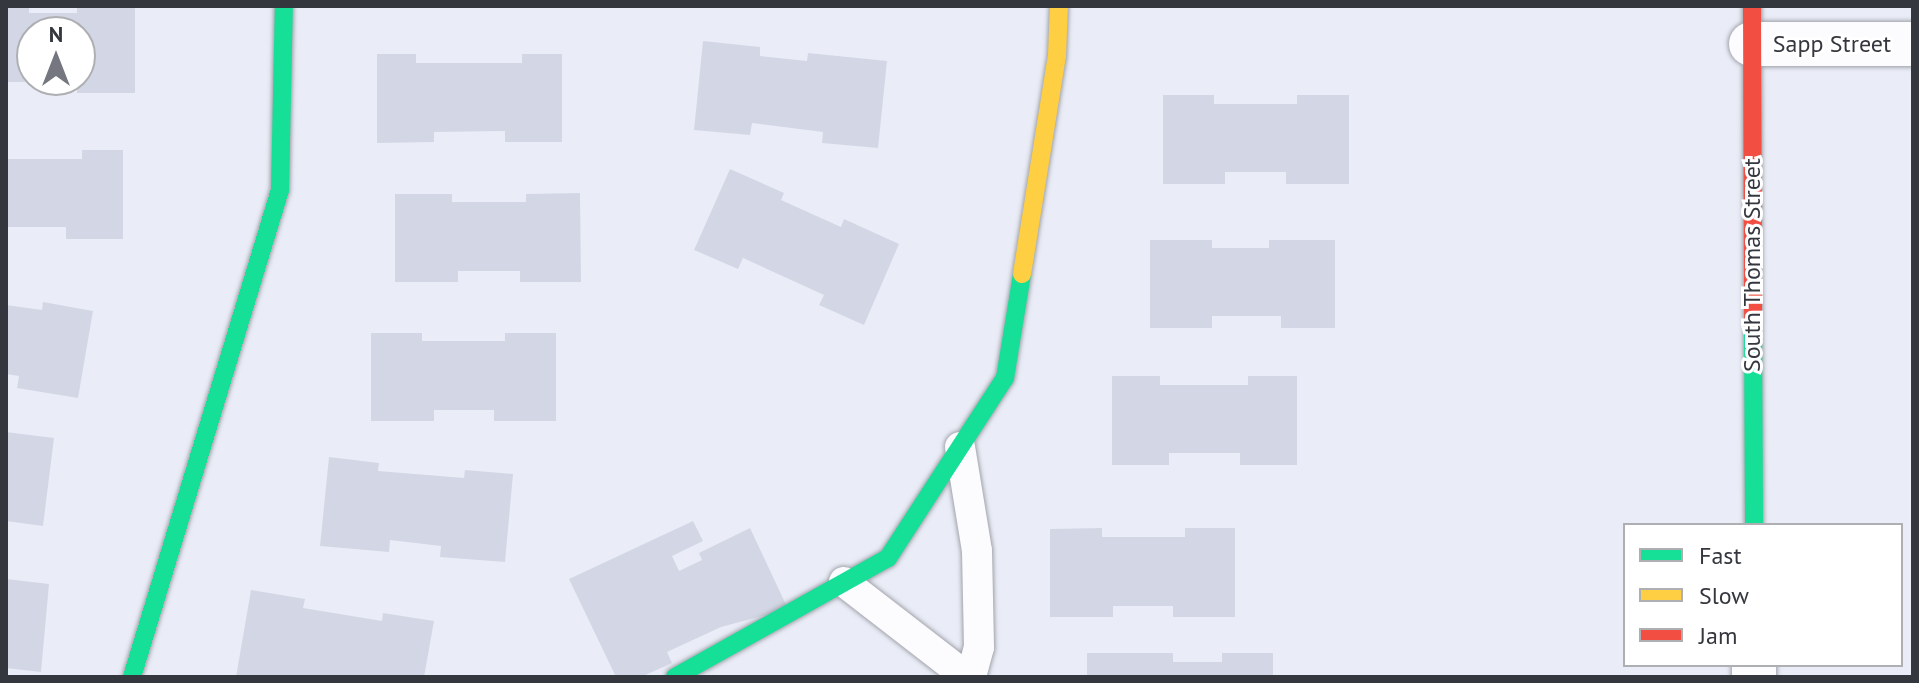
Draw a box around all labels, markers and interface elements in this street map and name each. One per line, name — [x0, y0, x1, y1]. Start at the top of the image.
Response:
north arrow — [16, 16, 96, 96]
text: N — [49, 20, 63, 48]
street label: Sapp Street — [1773, 30, 1891, 58]
street label: South Thomas Street — [1738, 158, 1766, 372]
legend — [1623, 523, 1903, 667]
text: Fast — [1699, 540, 1742, 571]
text: Slow — [1699, 580, 1749, 611]
text: Jam — [1699, 620, 1737, 651]

